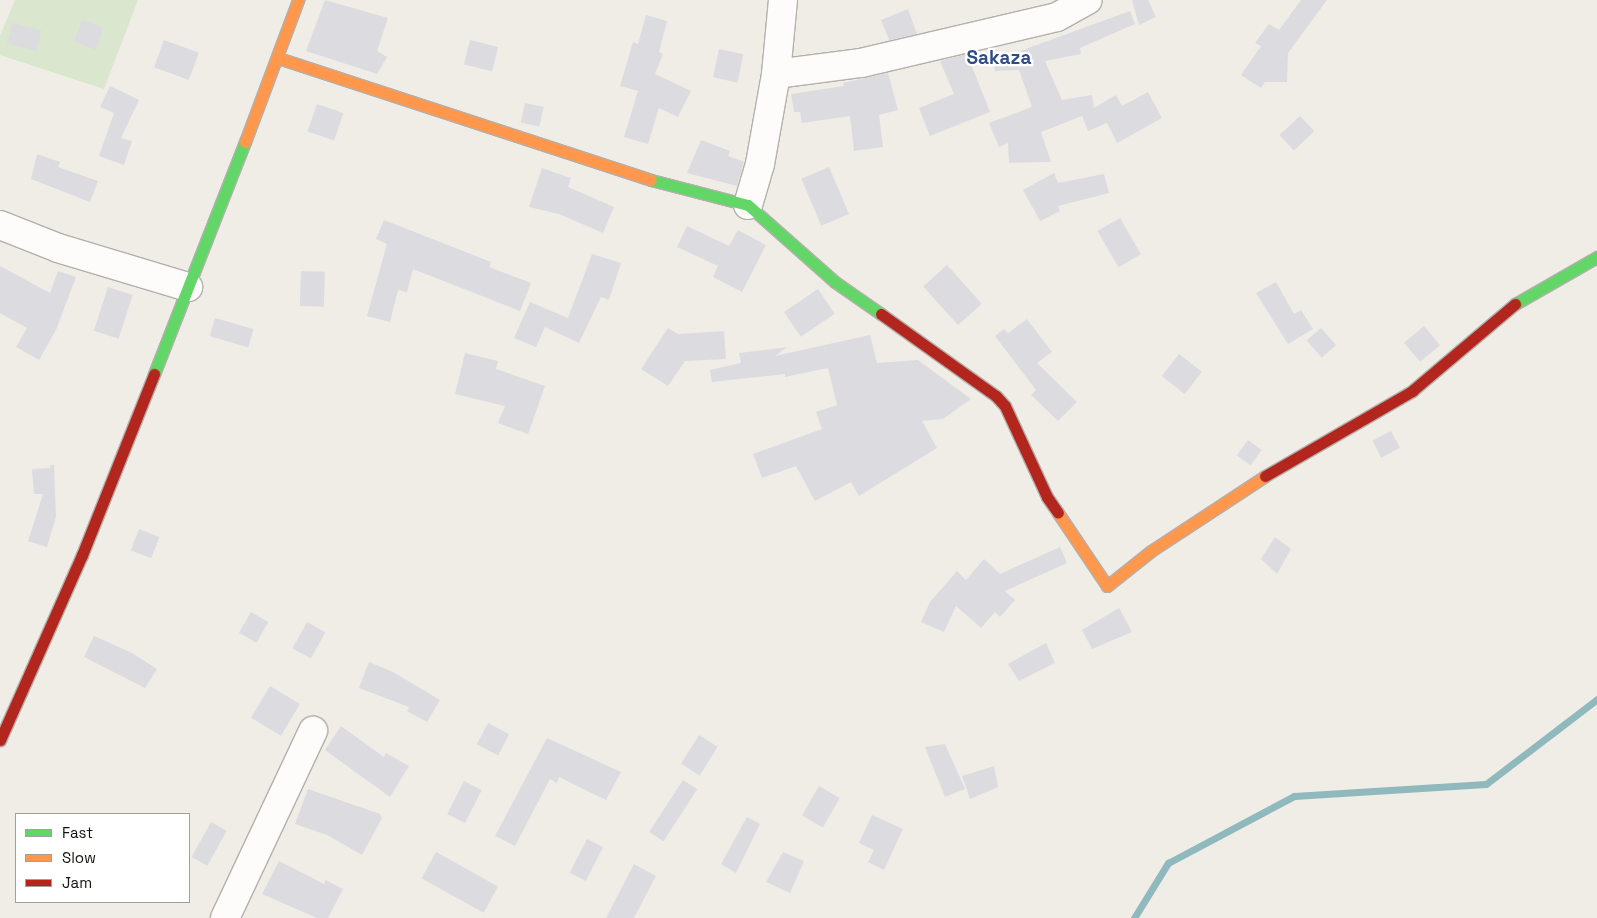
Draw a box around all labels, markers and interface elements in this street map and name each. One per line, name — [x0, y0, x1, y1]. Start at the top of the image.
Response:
district label: Sakaza — [967, 47, 1031, 69]
legend — [15, 813, 190, 903]
text: Fast — [62, 823, 93, 842]
text: Slow — [62, 848, 96, 867]
text: Jam — [62, 873, 92, 892]

